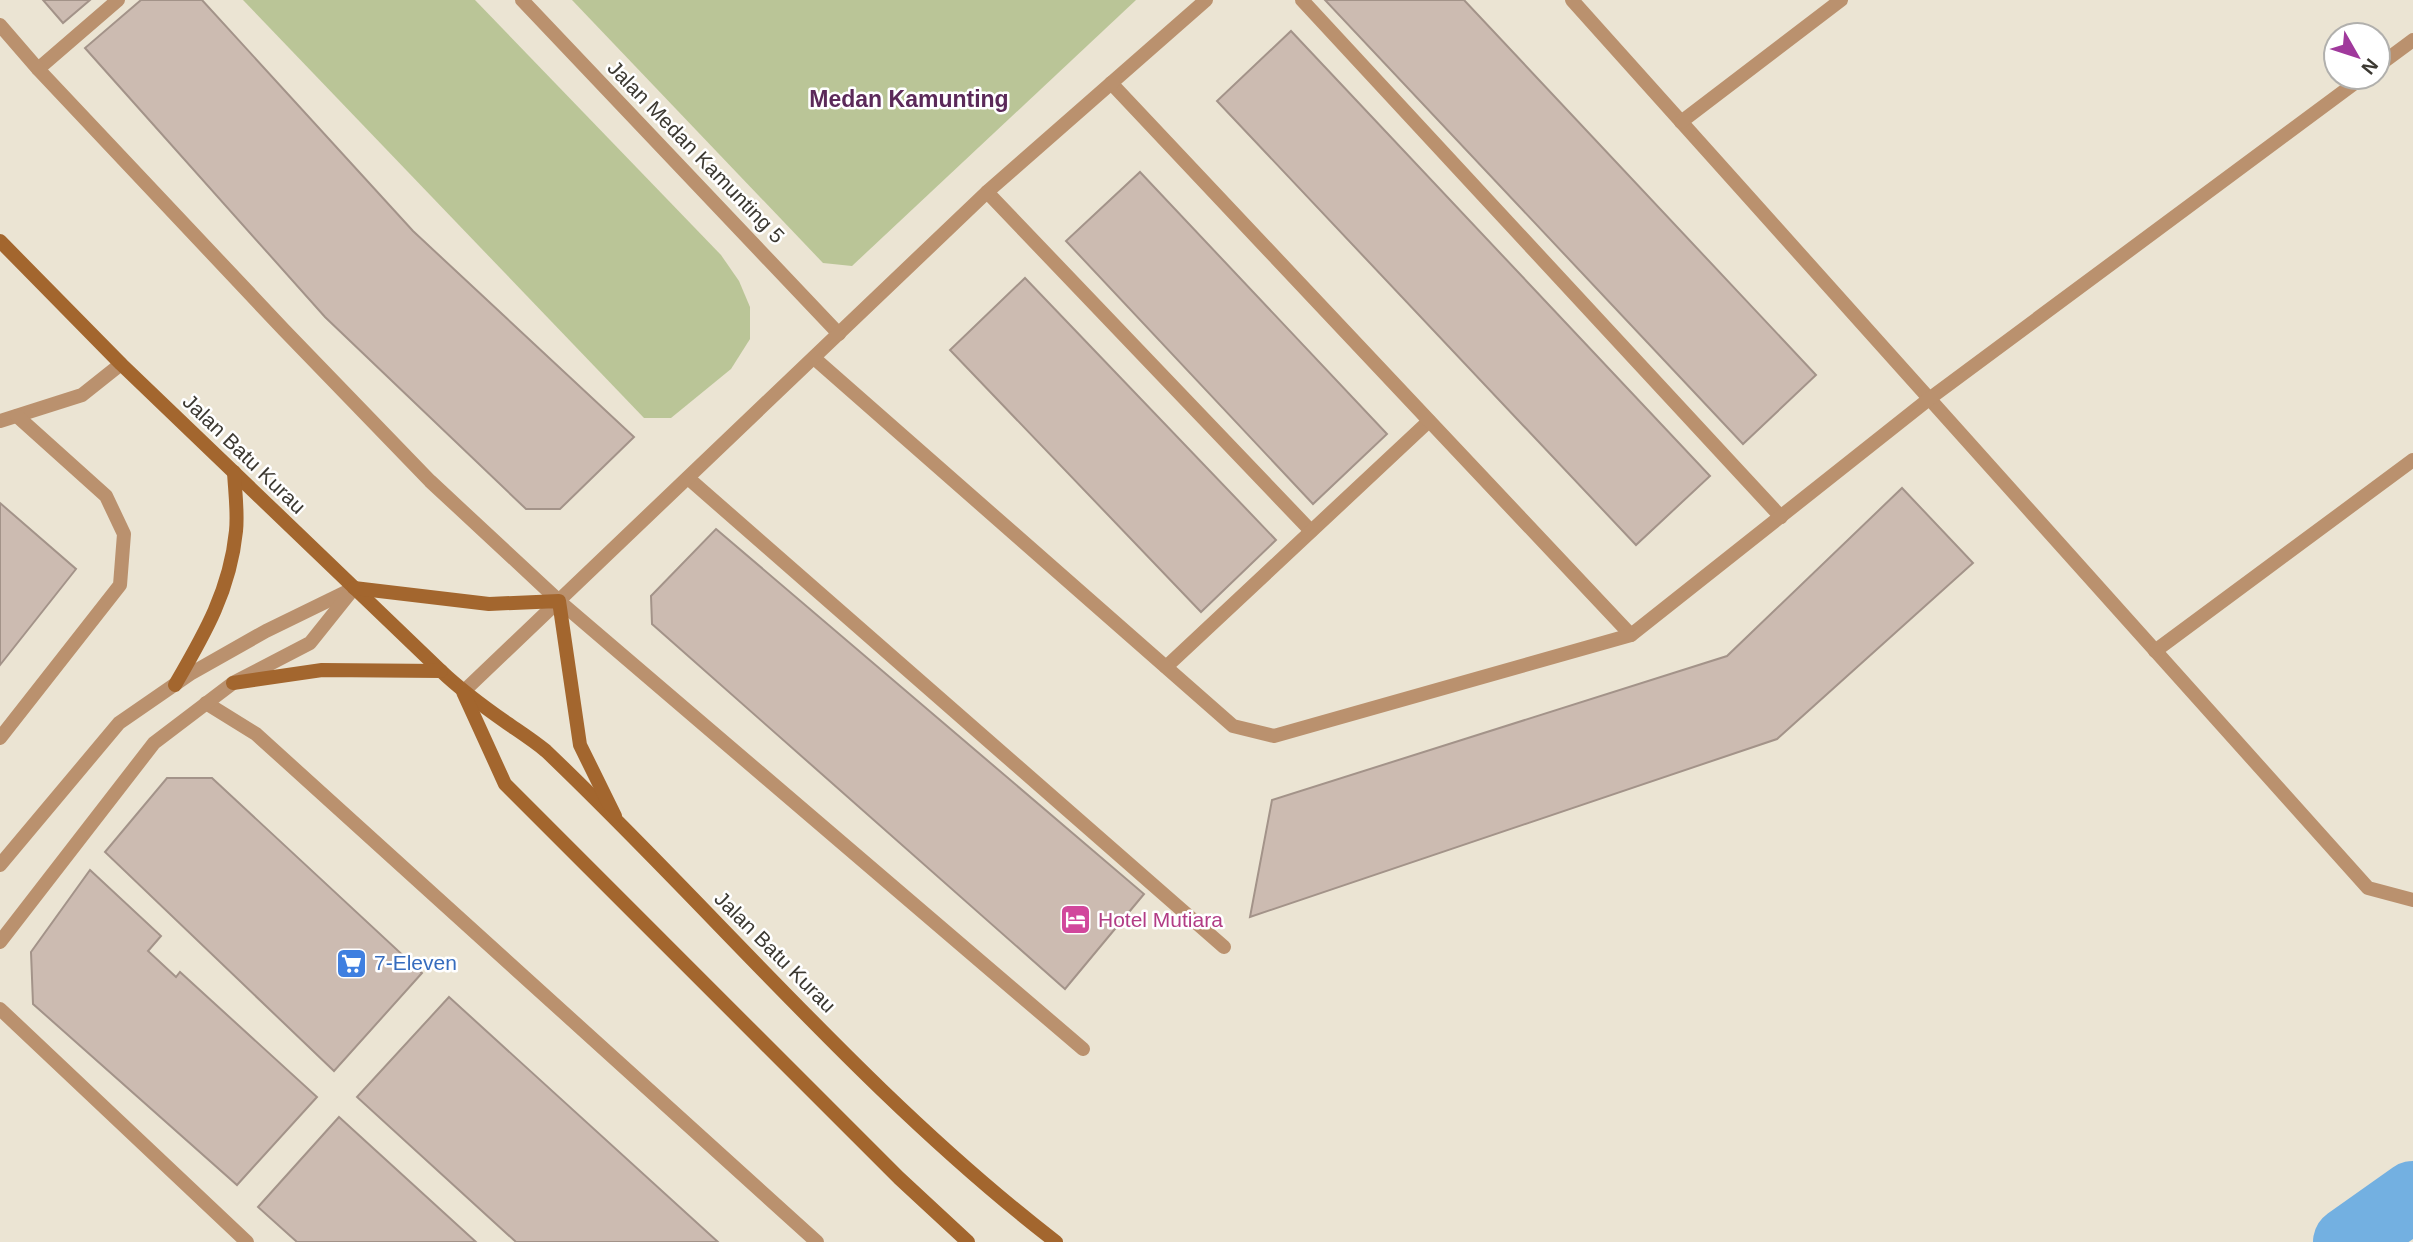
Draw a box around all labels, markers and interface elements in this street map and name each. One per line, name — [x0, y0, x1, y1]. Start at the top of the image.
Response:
north arrow — [2322, 21, 2392, 91]
text: N — [2357, 54, 2382, 78]
street label: Jalan Medan Kamunting 5 — [603, 56, 789, 247]
district label: Medan Kamunting — [809, 86, 1009, 112]
street label: Jalan Batu Kurau — [178, 389, 310, 518]
street label: Jalan Batu Kurau — [710, 887, 840, 1017]
hotel icon: Hotel Mutiara — [1058, 903, 1092, 937]
place label: Hotel Mutiara — [1098, 908, 1223, 931]
supermarket icon: 7-Eleven — [334, 946, 368, 980]
place label: 7-Eleven — [374, 951, 457, 974]

